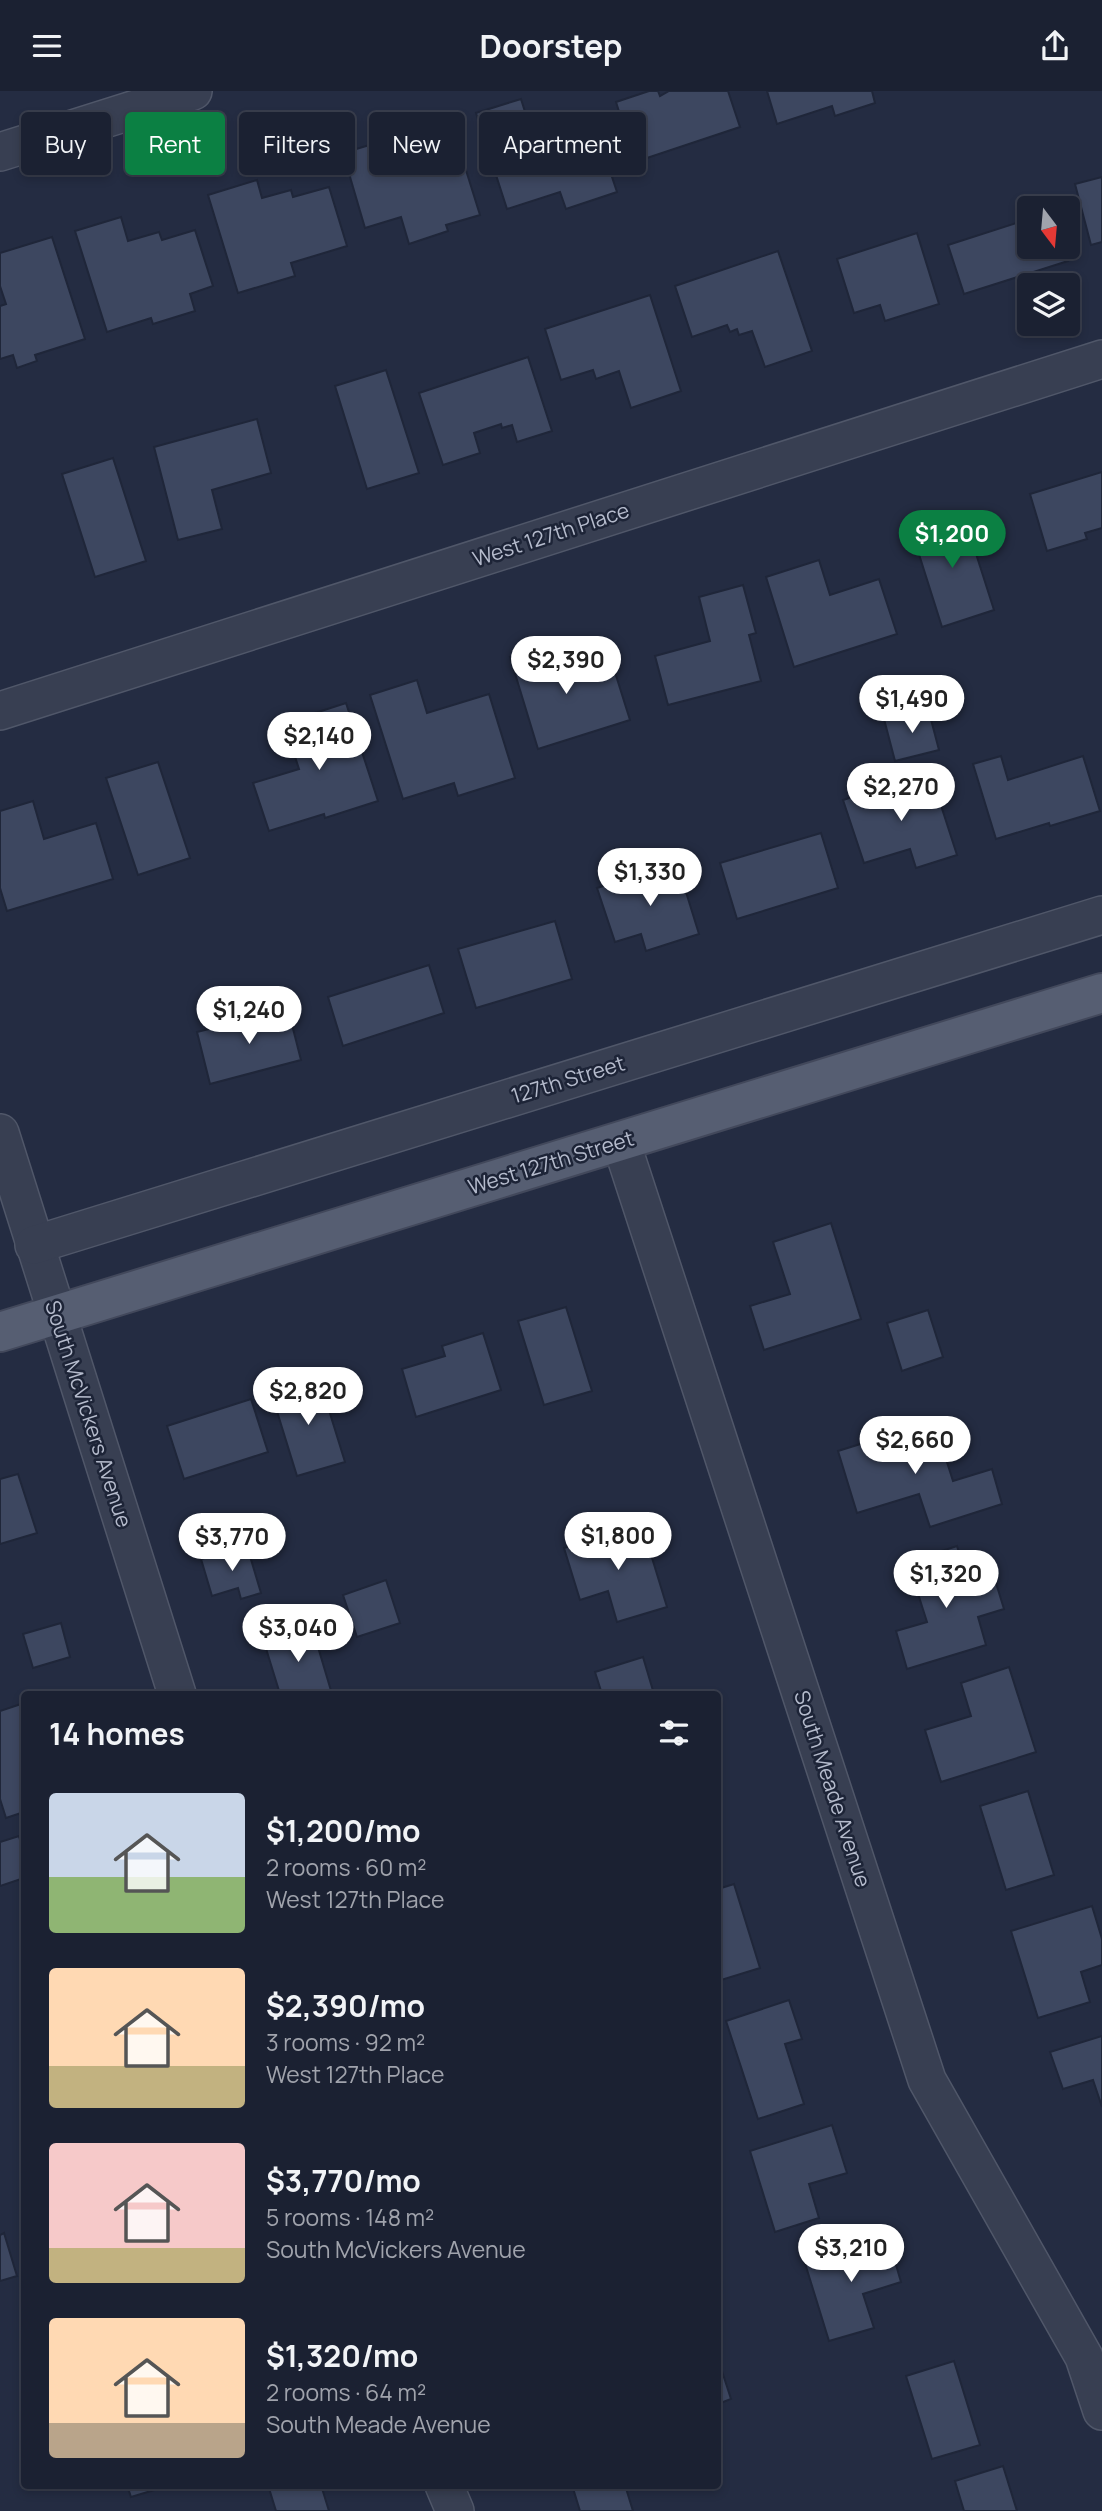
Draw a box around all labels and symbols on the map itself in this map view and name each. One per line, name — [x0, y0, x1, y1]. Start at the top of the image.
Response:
north arrow — [1017, 196, 1080, 259]
street label: West 127th Place — [469, 496, 632, 573]
pin: $1,200 — [895, 511, 1009, 570]
pin: $2,390 — [509, 637, 623, 696]
pin: $1,490 — [855, 675, 969, 735]
pin: $2,140 — [262, 713, 376, 772]
pin: $2,270 — [844, 763, 958, 823]
pin: $1,330 — [593, 849, 707, 908]
pin: $1,240 — [192, 986, 306, 1046]
street label: 127th Street — [507, 1048, 628, 1110]
street label: West 127th Street — [464, 1124, 637, 1201]
street label: South McVickers Avenue — [39, 1297, 139, 1531]
pin: $2,820 — [251, 1367, 365, 1427]
pin: $2,660 — [858, 1417, 972, 1476]
pin: $3,770 — [175, 1513, 289, 1573]
pin: $1,800 — [561, 1513, 675, 1572]
pin: $1,320 — [889, 1551, 1003, 1610]
pin: $3,040 — [241, 1605, 355, 1664]
street label: South Meade Avenue — [788, 1687, 878, 1891]
pin: $3,210 — [794, 2225, 908, 2284]

